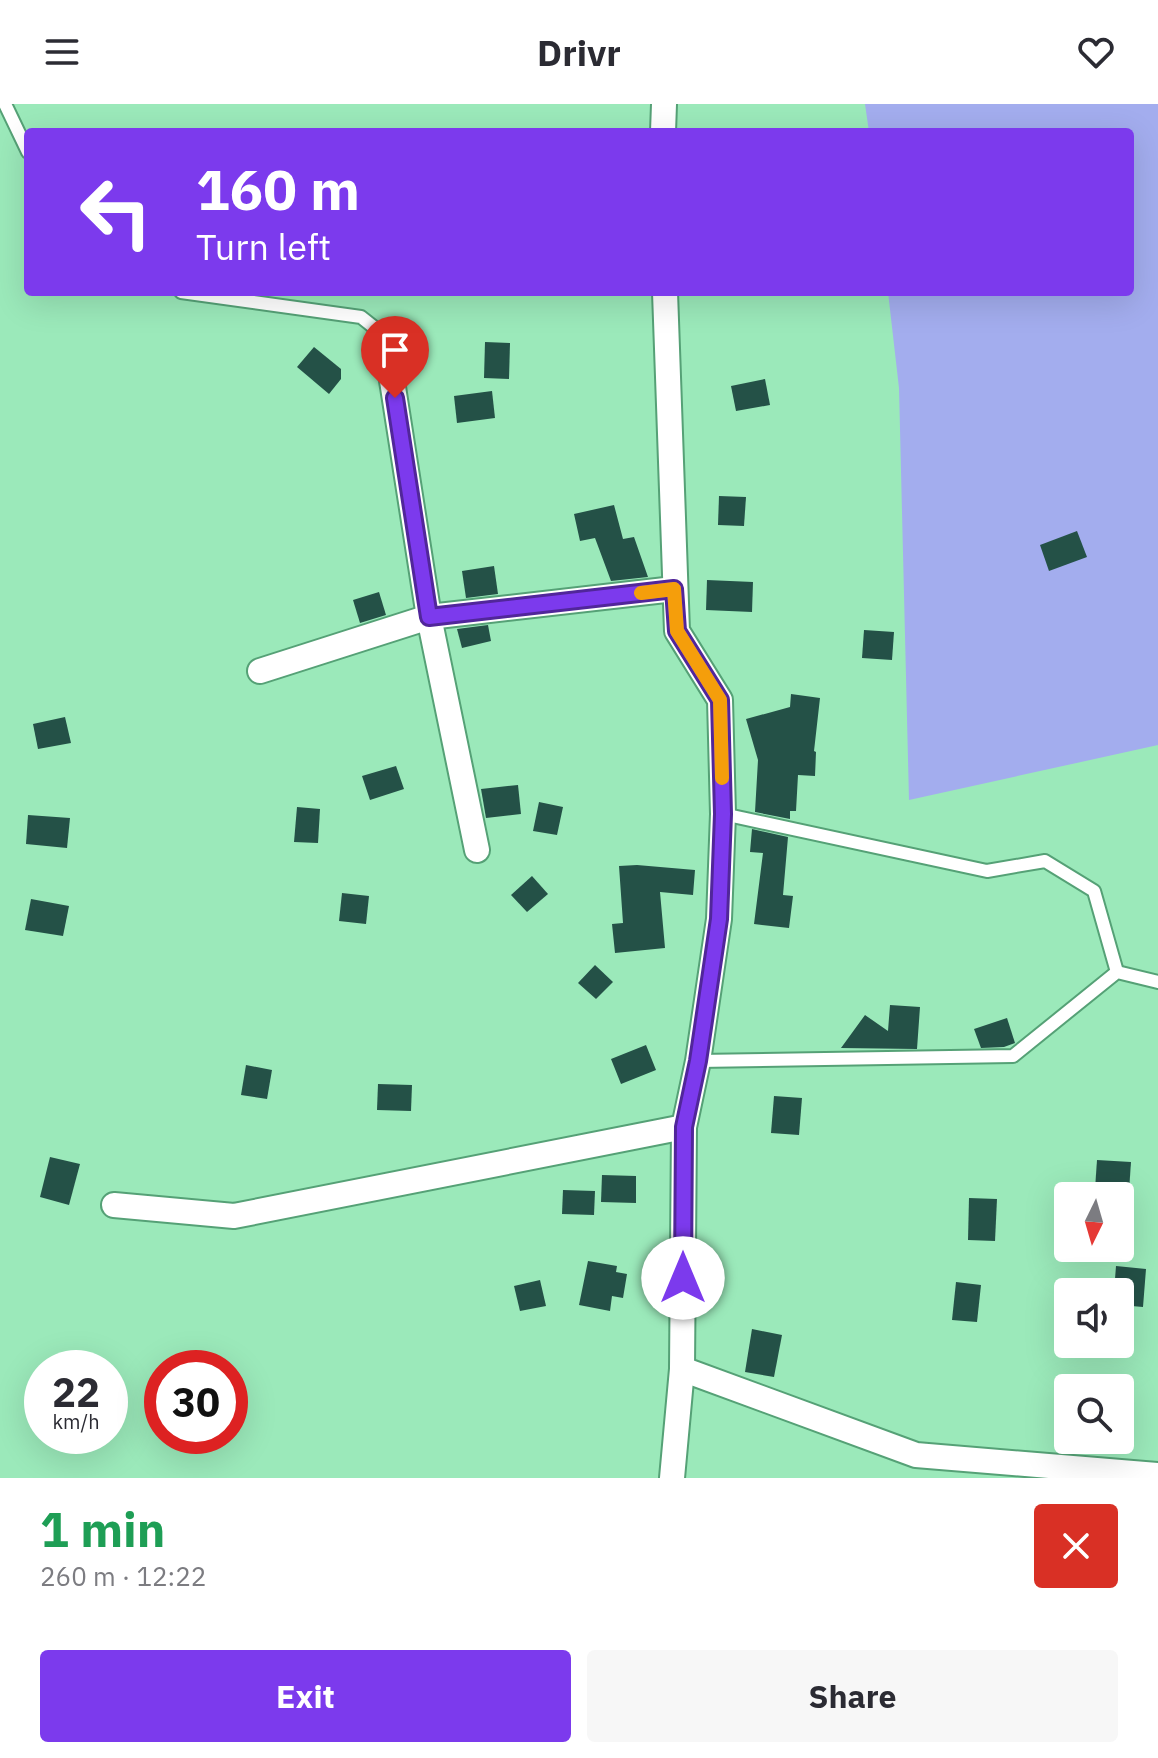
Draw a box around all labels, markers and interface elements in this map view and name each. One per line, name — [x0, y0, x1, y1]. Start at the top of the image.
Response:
text: Drivr — [537, 29, 621, 76]
icon: menu — [40, 30, 84, 74]
icon: heart — [1074, 30, 1118, 74]
text: 160 m — [196, 153, 360, 225]
icon: left — [64, 160, 168, 264]
text: Turn left — [196, 223, 331, 270]
pin — [361, 316, 429, 398]
icon: arrive — [373, 328, 417, 372]
north arrow — [1054, 1182, 1134, 1262]
map controls — [1054, 1182, 1134, 1454]
position arrow — [641, 1236, 725, 1320]
button: sound — [1054, 1278, 1134, 1358]
speed limit sign: 30 — [144, 1350, 248, 1454]
text: 22 — [52, 1366, 100, 1418]
button: search — [1054, 1374, 1134, 1454]
text: km/h — [52, 1408, 100, 1435]
text: 1 min — [40, 1498, 165, 1560]
button: close — [1034, 1504, 1118, 1588]
text: 260 m · 12:22 — [40, 1559, 206, 1593]
button: Exit — [40, 1650, 571, 1742]
button: Share — [587, 1650, 1118, 1742]

